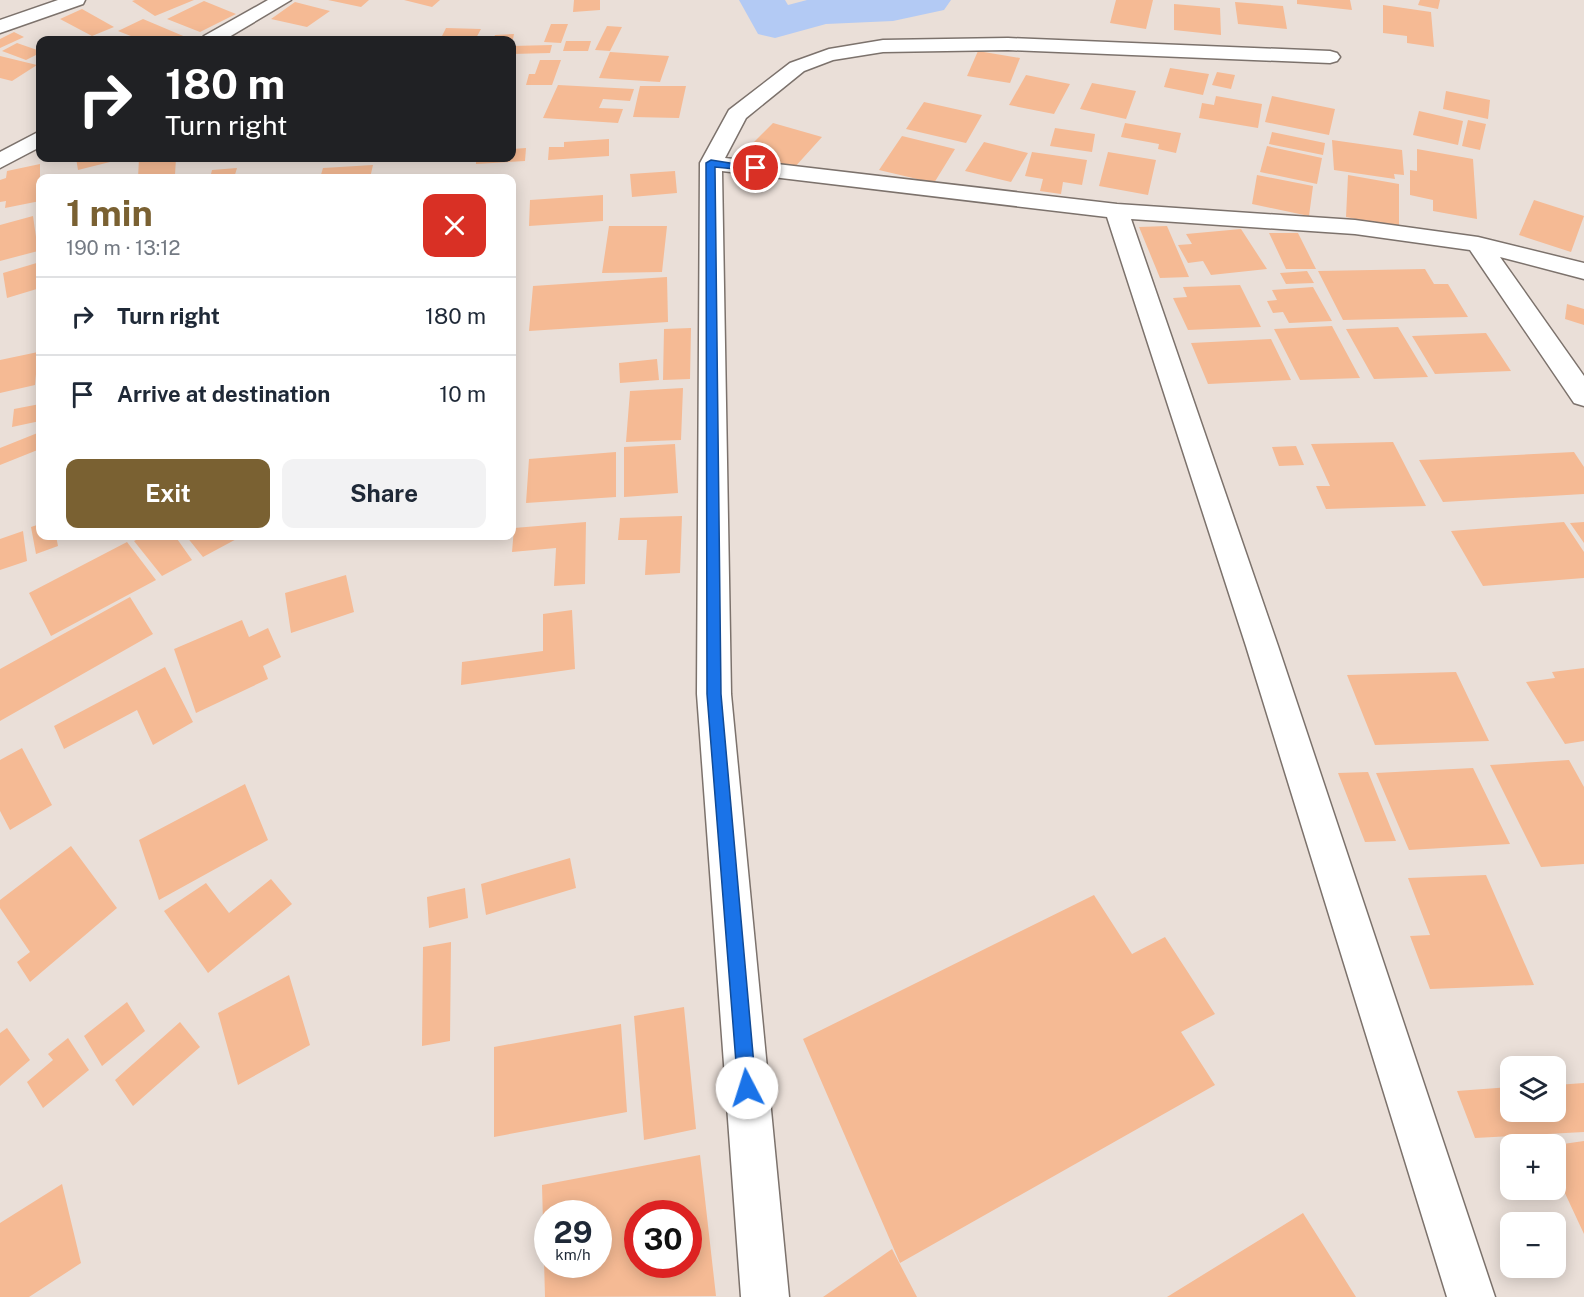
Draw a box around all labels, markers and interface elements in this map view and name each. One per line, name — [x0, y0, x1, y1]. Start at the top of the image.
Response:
text: 180 m — [165, 59, 285, 108]
icon: right — [66, 60, 144, 138]
text: Turn right — [165, 109, 288, 141]
pin — [730, 142, 781, 193]
icon: arrive — [739, 151, 772, 184]
text: 1 min — [66, 192, 153, 234]
button: close — [423, 194, 486, 257]
text: 190 m · 13:12 — [66, 236, 180, 260]
icon: right — [66, 300, 99, 333]
text: Turn right — [117, 303, 220, 329]
text: 180 m — [425, 303, 486, 329]
icon: arrive — [66, 378, 99, 411]
text: Arrive at destination — [117, 381, 330, 407]
text: 10 m — [439, 381, 486, 407]
button: Exit — [66, 459, 270, 528]
button: Share — [282, 459, 486, 528]
position arrow — [715, 1056, 779, 1120]
map controls — [1500, 1056, 1566, 1278]
button: layers — [1500, 1056, 1566, 1122]
button: + — [1500, 1134, 1566, 1200]
speed limit sign: 30 — [624, 1200, 702, 1278]
button: − — [1500, 1212, 1566, 1278]
text: 29 — [554, 1214, 592, 1250]
text: km/h — [555, 1246, 591, 1263]

